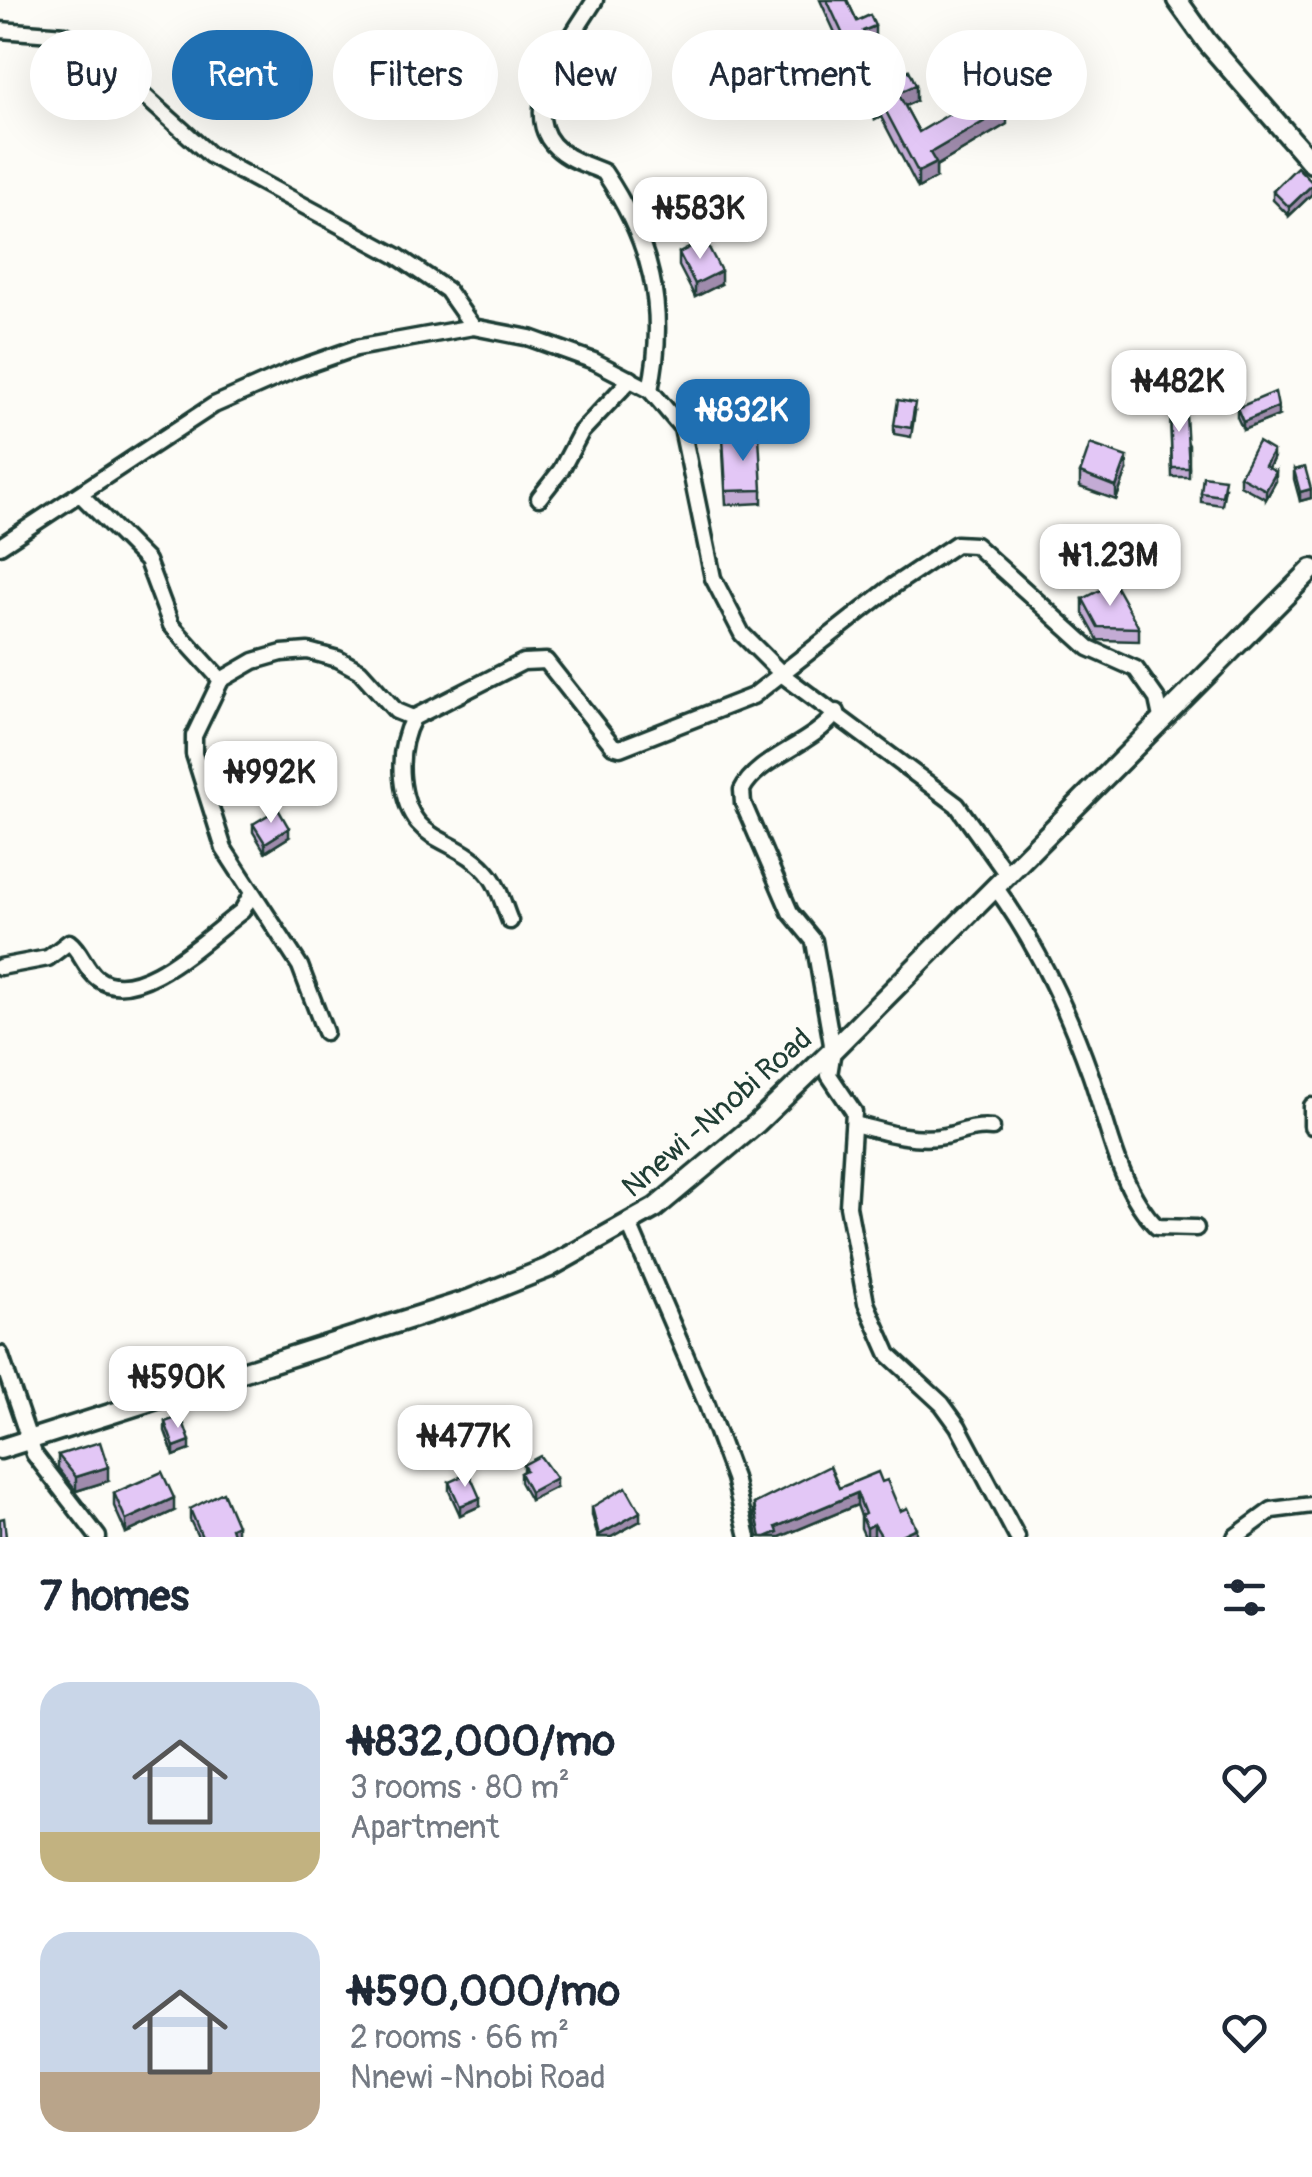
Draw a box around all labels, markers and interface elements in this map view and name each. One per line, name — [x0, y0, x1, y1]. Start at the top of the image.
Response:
chip: Buy — [30, 30, 152, 120]
chip: Rent — [172, 30, 313, 120]
chip: Filters — [333, 30, 498, 120]
chip: New — [518, 30, 652, 120]
chip: Apartment — [672, 30, 906, 120]
chip: House — [926, 30, 1087, 120]
pin: ₦583K — [630, 177, 770, 262]
text: ₦583K — [655, 189, 745, 229]
pin: ₦482K — [1109, 350, 1249, 435]
text: ₦482K — [1133, 362, 1225, 402]
pin: ₦832K — [673, 379, 813, 464]
text: ₦832K — [698, 391, 788, 431]
pin: ₦1.23M — [1029, 524, 1191, 609]
text: ₦1.23M — [1062, 536, 1158, 576]
pin: ₦992K — [201, 741, 341, 826]
text: ₦992K — [226, 753, 316, 793]
street label: Nnewi -Nnobi Road — [614, 1020, 820, 1206]
pin: ₦590K — [108, 1346, 248, 1431]
text: ₦590K — [131, 1358, 225, 1398]
pin: ₦477K — [395, 1405, 535, 1490]
text: ₦477K — [420, 1417, 510, 1457]
icon: filters — [1217, 1570, 1272, 1625]
text: 7 homes — [40, 1571, 189, 1623]
text: ₦832,000/mo — [350, 1716, 615, 1768]
icon: home — [120, 1722, 240, 1842]
icon: heart — [1217, 1755, 1272, 1810]
text: 3 rooms · 80 m² — [350, 1768, 570, 1808]
text: Apartment — [350, 1808, 499, 1848]
text: ₦590,000/mo — [350, 1966, 620, 2018]
icon: home — [120, 1972, 240, 2092]
icon: heart — [1217, 2005, 1272, 2060]
text: 2 rooms · 66 m² — [350, 2018, 569, 2058]
text: Nnewi -Nnobi Road — [350, 2058, 606, 2098]

